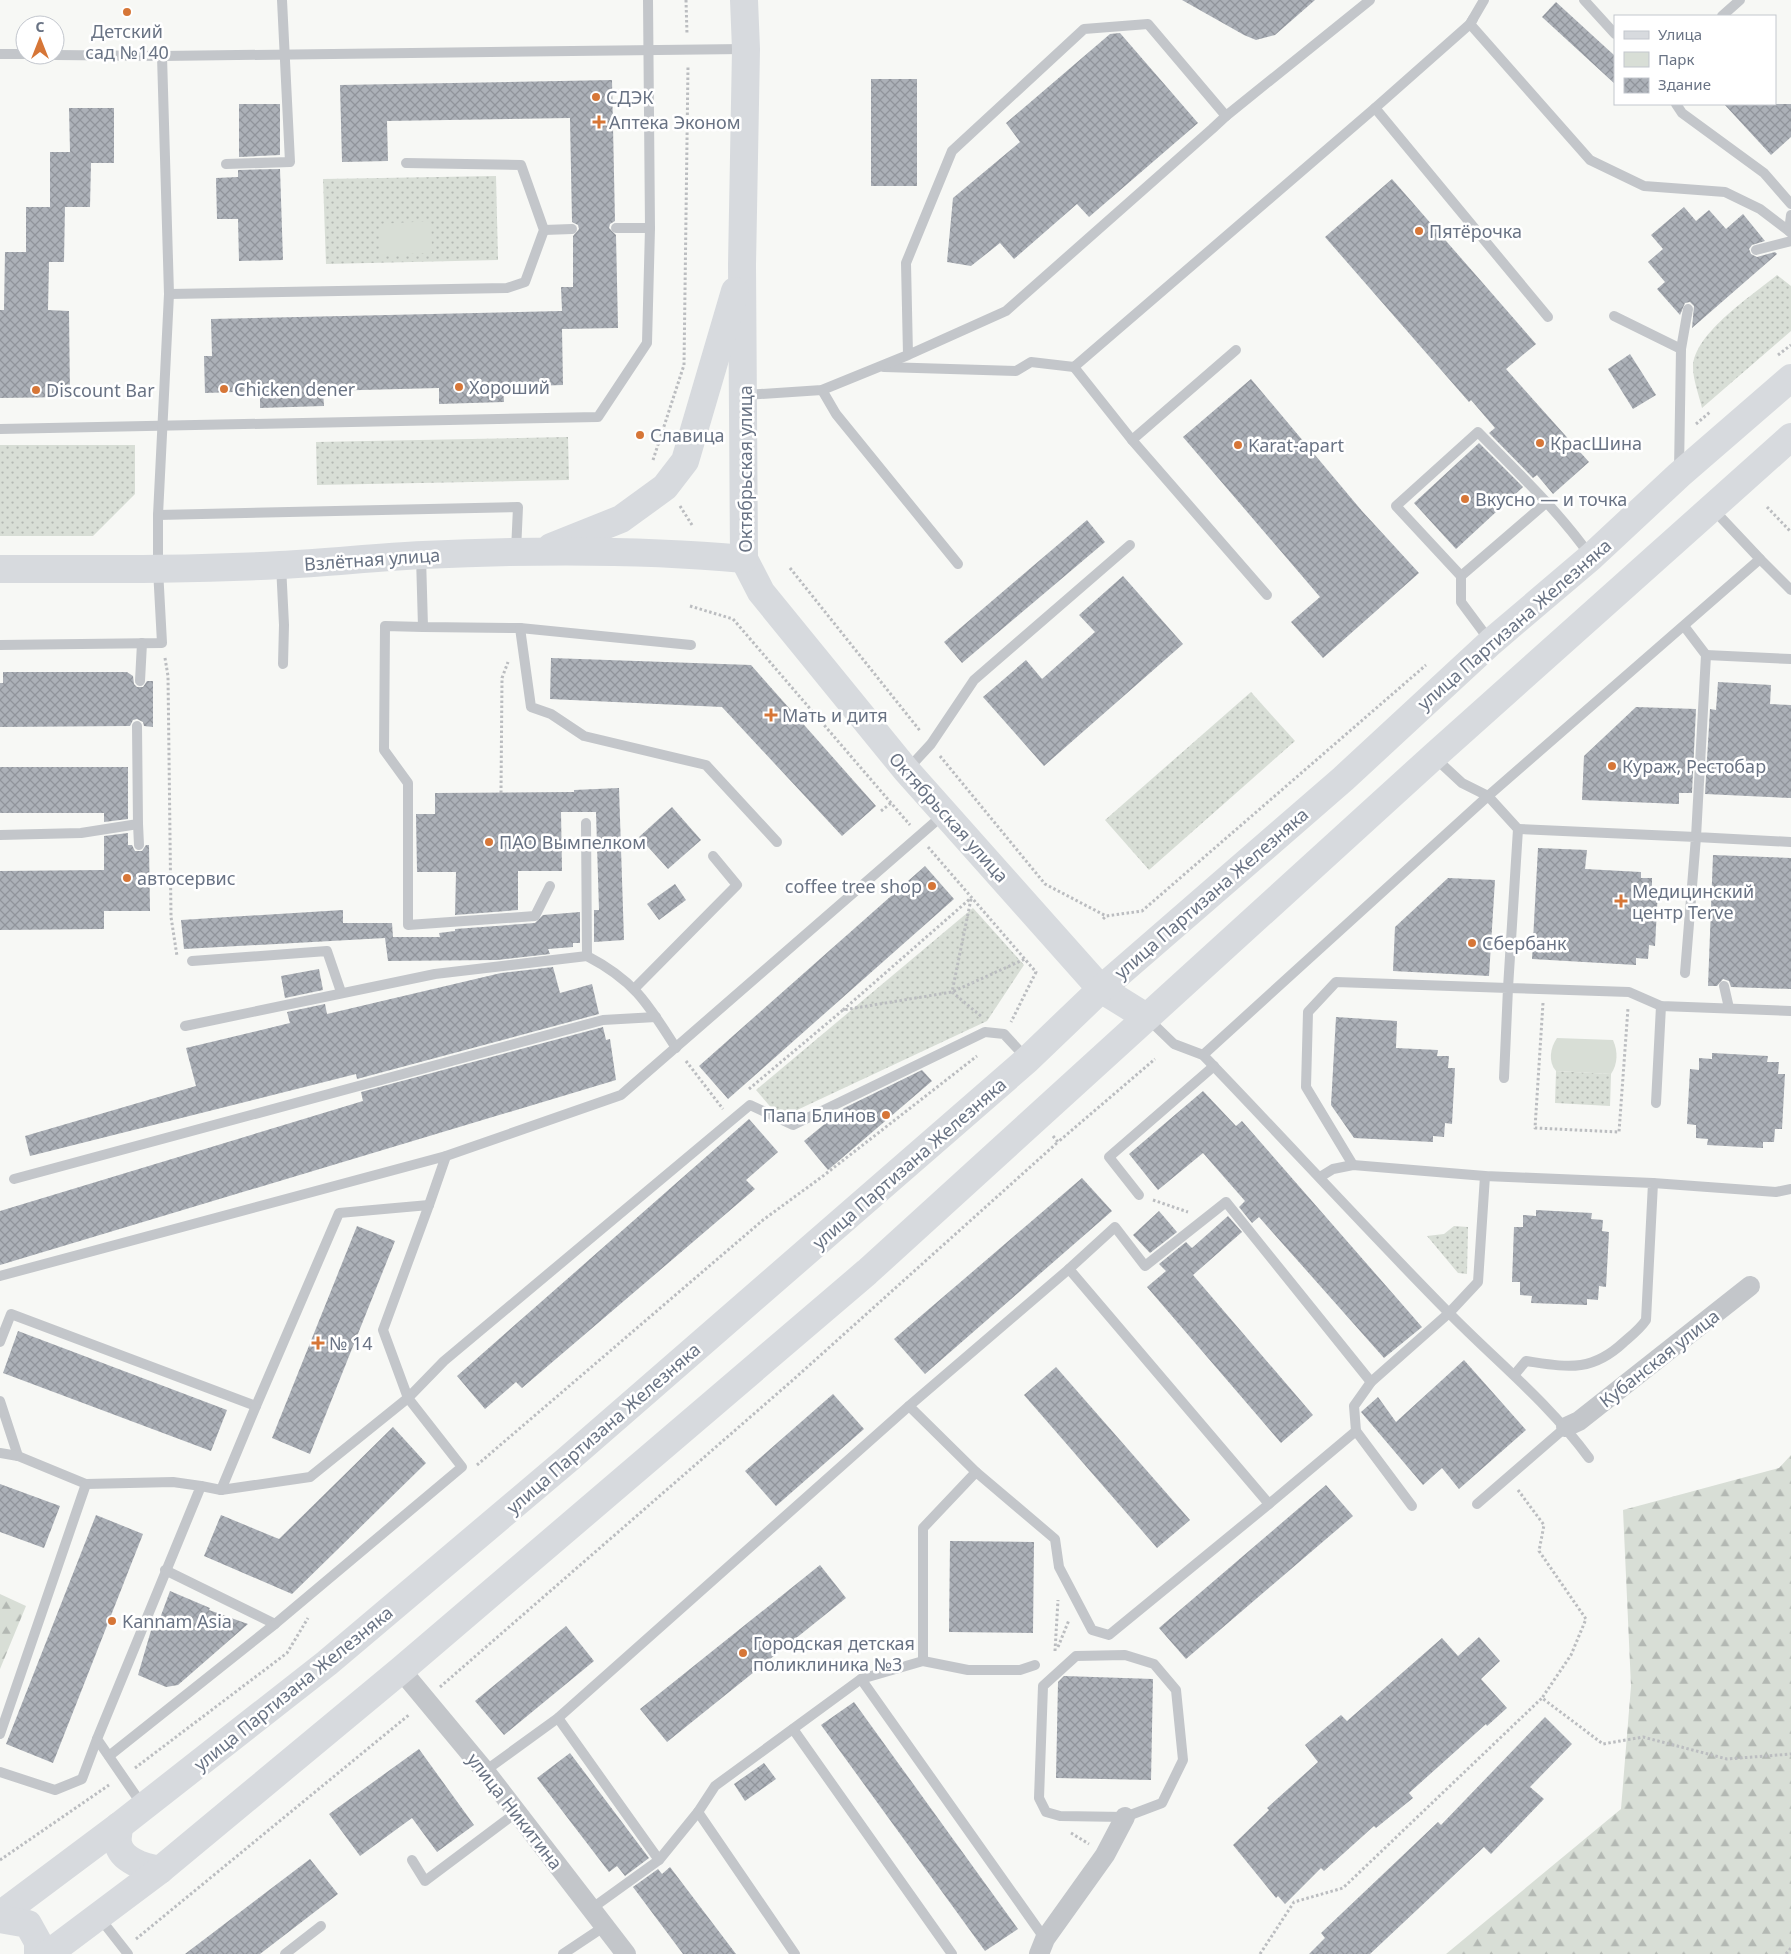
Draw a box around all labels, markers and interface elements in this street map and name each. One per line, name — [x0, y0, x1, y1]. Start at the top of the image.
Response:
marker: Детский сад №140 — [121, 6, 133, 18]
north arrow — [15, 15, 65, 65]
legend — [1614, 15, 1776, 105]
text: С — [35, 17, 45, 36]
place label: Детский сад №140 — [85, 19, 169, 64]
text: Улица — [1658, 24, 1702, 44]
text: Парк — [1658, 49, 1694, 69]
text: Здание — [1658, 74, 1711, 94]
place label: СДЭК — [606, 85, 654, 109]
marker: СДЭК — [590, 91, 602, 103]
place label: Аптека Эконом — [609, 110, 741, 134]
marker: Аптека Эконом — [593, 116, 605, 128]
place label: Пятёрочка — [1429, 219, 1522, 243]
marker: Пятёрочка — [1413, 225, 1425, 237]
place label: Хороший — [469, 375, 550, 399]
place label: Chicken dener — [234, 377, 356, 401]
place label: Discount Bar — [46, 378, 155, 402]
marker: Хороший — [453, 381, 465, 393]
marker: Chicken dener — [218, 383, 230, 395]
marker: Discount Bar — [30, 384, 42, 396]
street label: Октябрьская улица — [733, 385, 757, 553]
place label: Славица — [650, 423, 724, 447]
marker: Славица — [634, 429, 646, 441]
place label: КрасШина — [1550, 431, 1642, 455]
place label: Karat-apart — [1248, 433, 1344, 457]
marker: КрасШина — [1534, 437, 1546, 449]
marker: Karat-apart — [1232, 439, 1244, 451]
place label: Вкусно — и точка — [1475, 487, 1627, 511]
marker: Вкусно — и точка — [1459, 493, 1471, 505]
street label: улица Партизана Железняка — [1412, 533, 1616, 715]
street label: Взлётная улица — [303, 542, 441, 576]
place label: Мать и дитя — [782, 703, 888, 727]
marker: Мать и дитя — [764, 708, 778, 722]
street label: Октябрьская улица — [884, 747, 1014, 887]
place label: Кураж, Рестобар — [1622, 754, 1766, 778]
marker: Кураж, Рестобар — [1606, 760, 1618, 772]
street label: улица Партизана Железняка — [1109, 802, 1313, 984]
place label: ПАО Вымпелком — [499, 830, 646, 854]
marker: ПАО Вымпелком — [483, 836, 495, 848]
place label: автосервис — [137, 866, 236, 890]
marker: автосервис — [121, 872, 133, 884]
place label: coffee tree shop — [785, 874, 922, 898]
place label: Медицинский центр Terve — [1632, 879, 1754, 924]
marker: coffee tree shop — [926, 880, 938, 892]
marker: Медицинский центр Terve — [1614, 894, 1628, 908]
place label: Сбербанк — [1482, 931, 1567, 955]
marker: Сбербанк — [1466, 937, 1478, 949]
street label: улица Партизана Железняка — [807, 1072, 1011, 1254]
place label: Папа Блинов — [763, 1103, 876, 1127]
marker: Папа Блинов — [880, 1109, 892, 1121]
street label: Кубанская улица — [1594, 1304, 1724, 1412]
place label: № 14 — [329, 1331, 373, 1355]
marker: № 14 — [311, 1336, 325, 1350]
street label: улица Партизана Железняка — [501, 1337, 705, 1519]
street label: улица Партизана Железняка — [188, 1600, 398, 1776]
place label: Kannam Asia — [122, 1609, 232, 1633]
marker: Kannam Asia — [106, 1615, 118, 1627]
place label: Городская детская поликлиника №3 — [753, 1631, 915, 1676]
marker: Городская детская поликлиника №3 — [737, 1647, 749, 1659]
street label: улица Никитина — [462, 1748, 568, 1874]

